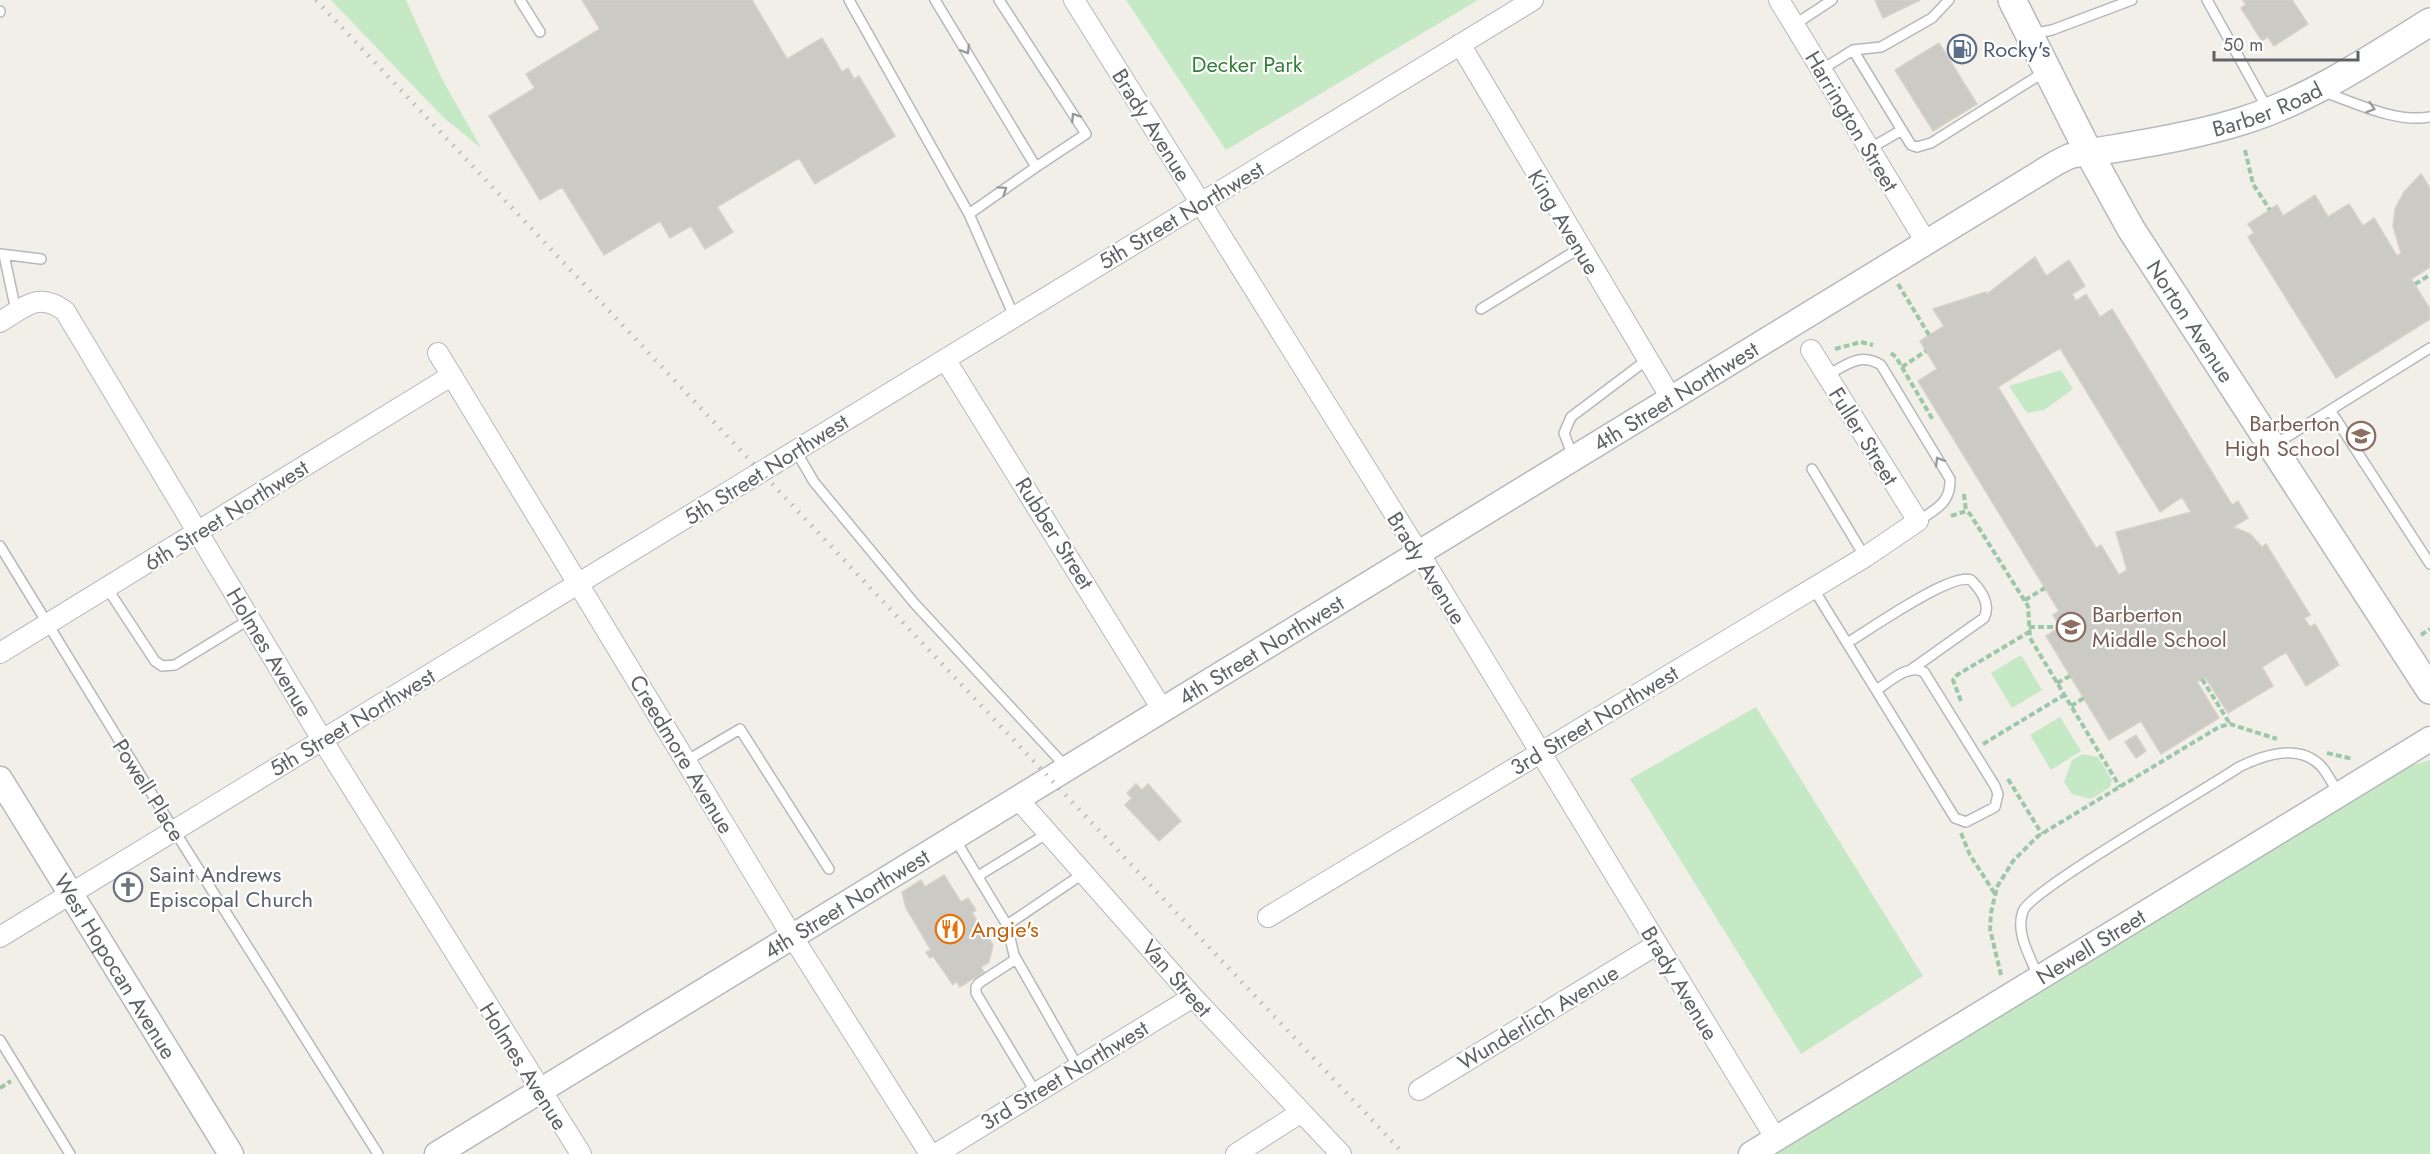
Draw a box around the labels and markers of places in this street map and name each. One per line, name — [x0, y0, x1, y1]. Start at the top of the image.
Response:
fuel station icon: Rocky's — [1946, 33, 1978, 65]
place label: Rocky's — [1983, 33, 2051, 65]
place label: Barberton High School — [2225, 407, 2340, 464]
school or university icon: Barberton High School — [2345, 420, 2377, 452]
place label: Barberton Middle School — [2092, 598, 2227, 655]
school or university icon: Barberton Middle School — [2055, 611, 2087, 643]
place label: Saint Andrews Episcopal Church — [149, 858, 313, 915]
church icon: Saint Andrews Episcopal Church — [112, 871, 144, 903]
restaurant icon: Angie's — [934, 913, 966, 945]
place label: Angie's — [971, 913, 1039, 945]

